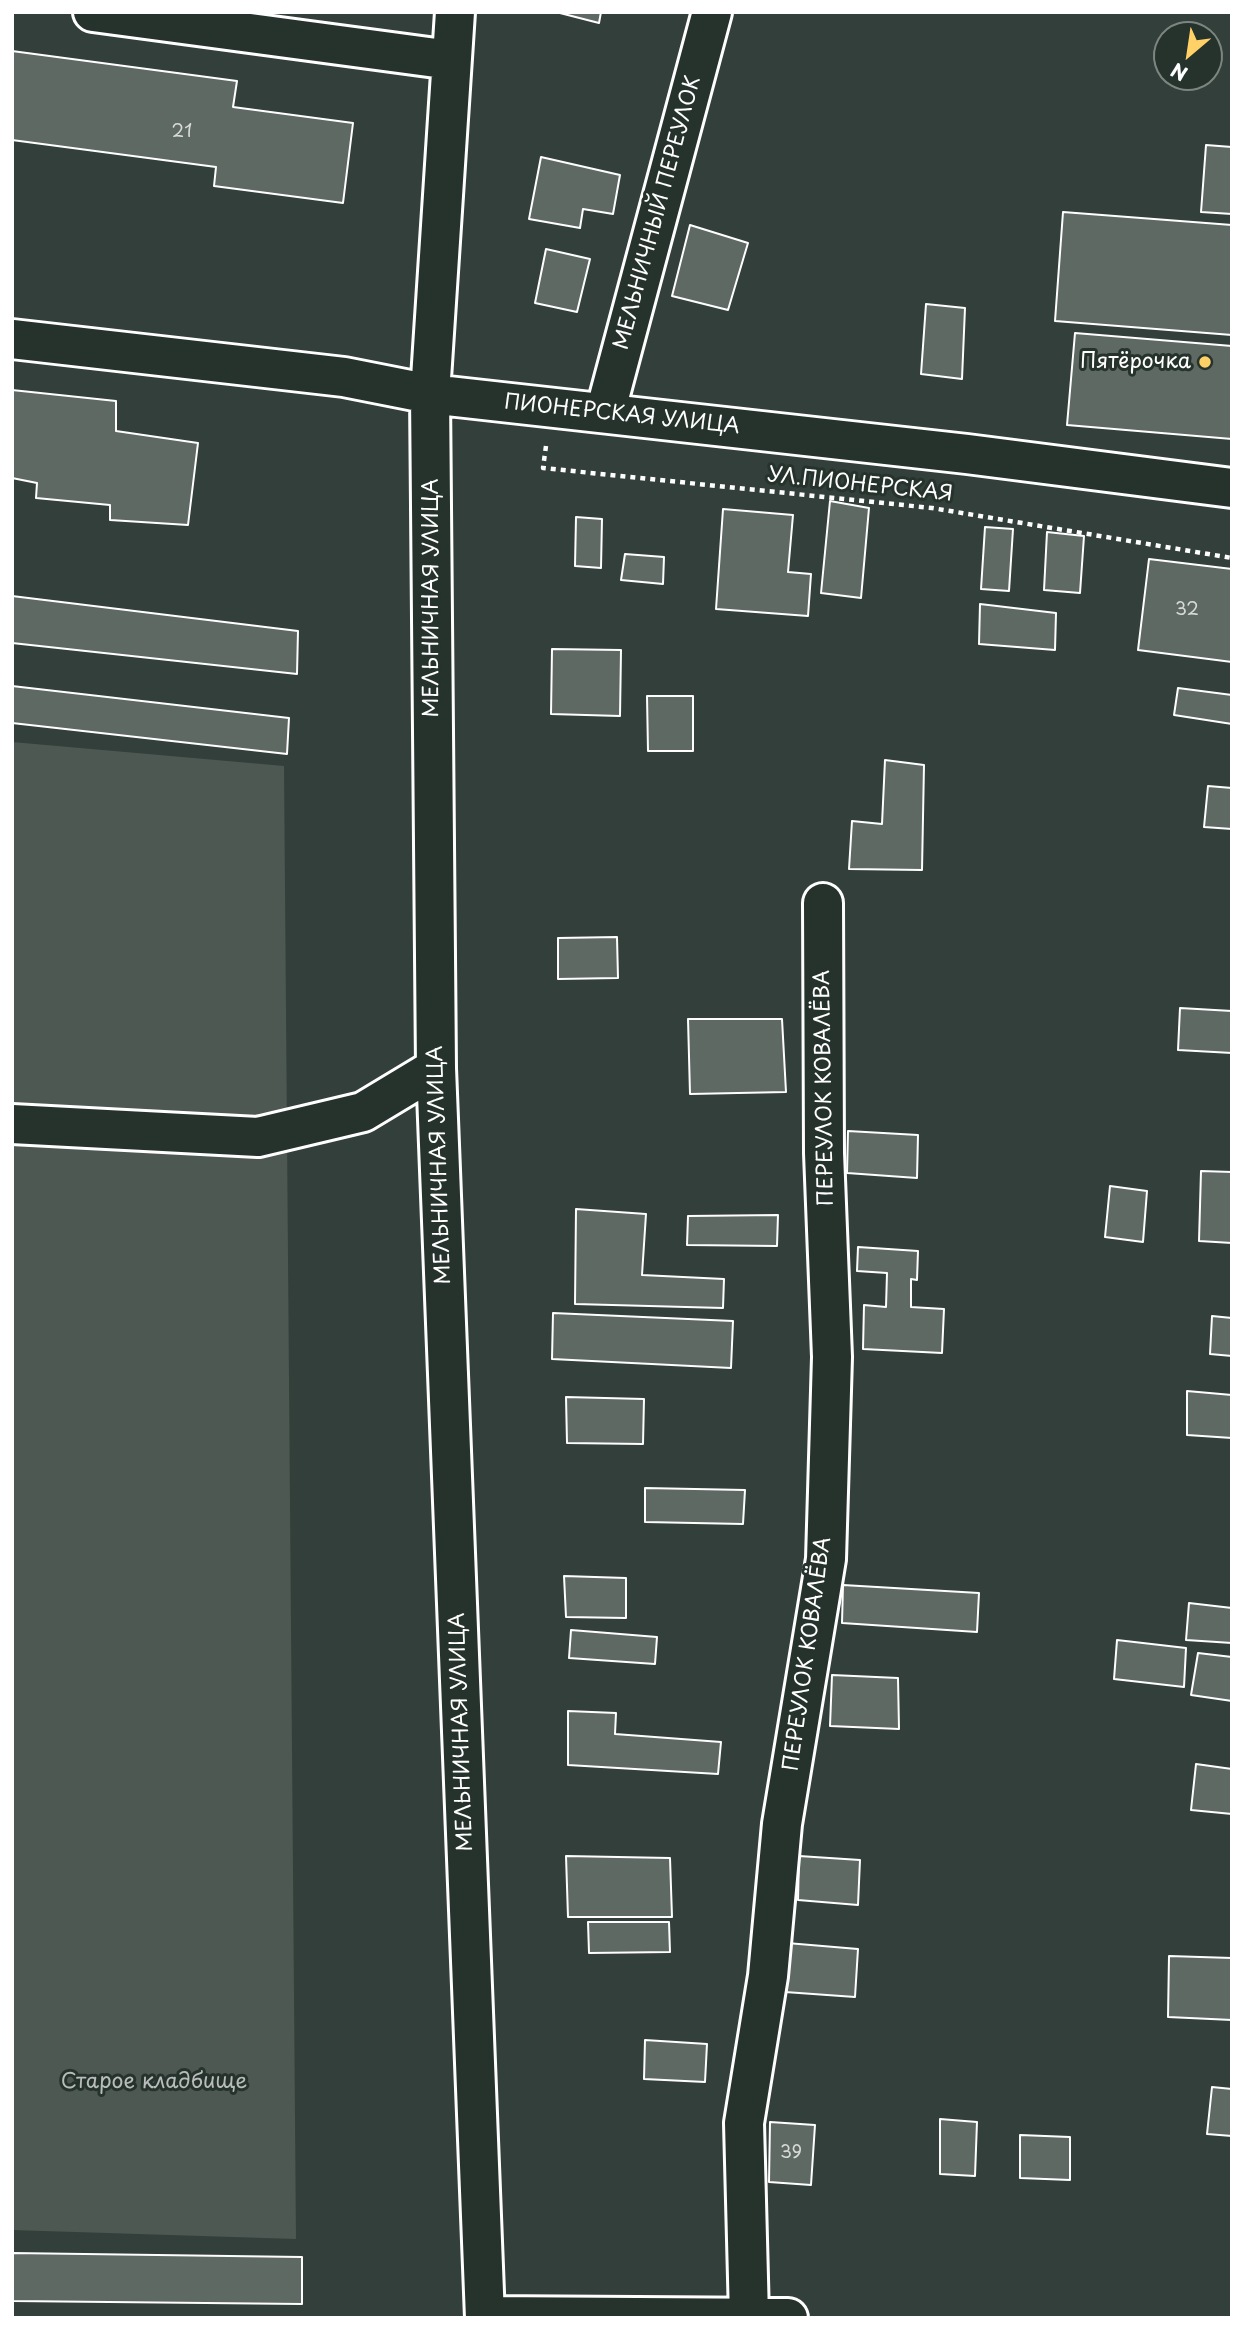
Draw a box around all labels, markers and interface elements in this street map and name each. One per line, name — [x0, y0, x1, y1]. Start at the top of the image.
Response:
north arrow — [1153, 21, 1223, 91]
text: N — [1165, 57, 1192, 89]
street label: МЕЛЬНИЧНЫЙ ПЕРЕУЛОК — [609, 73, 707, 353]
house number: 21 — [172, 121, 192, 143]
place label: Пятёрочка — [1080, 349, 1191, 375]
marker: Пятёрочка — [1197, 354, 1213, 370]
street label: ПИОНЕРСКАЯ УЛИЦА — [503, 390, 741, 440]
street label: УЛ.ПИОНЕРСКАЯ — [766, 463, 954, 507]
street label: МЕЛЬНИЧНАЯ УЛИЦА — [419, 478, 445, 718]
house number: 32 — [1175, 599, 1199, 621]
street label: ПЕРЕУЛОК КОВАЛЁВА — [810, 970, 840, 1206]
street label: МЕЛЬНИЧНАЯ УЛИЦА — [423, 1045, 457, 1285]
street label: ПЕРЕУЛОК КОВАЛЁВА — [779, 1535, 837, 1773]
street label: МЕЛЬНИЧНАЯ УЛИЦА — [445, 1612, 479, 1852]
park label: Старое кладбище — [61, 2069, 247, 2095]
house number: 39 — [780, 2142, 802, 2164]

